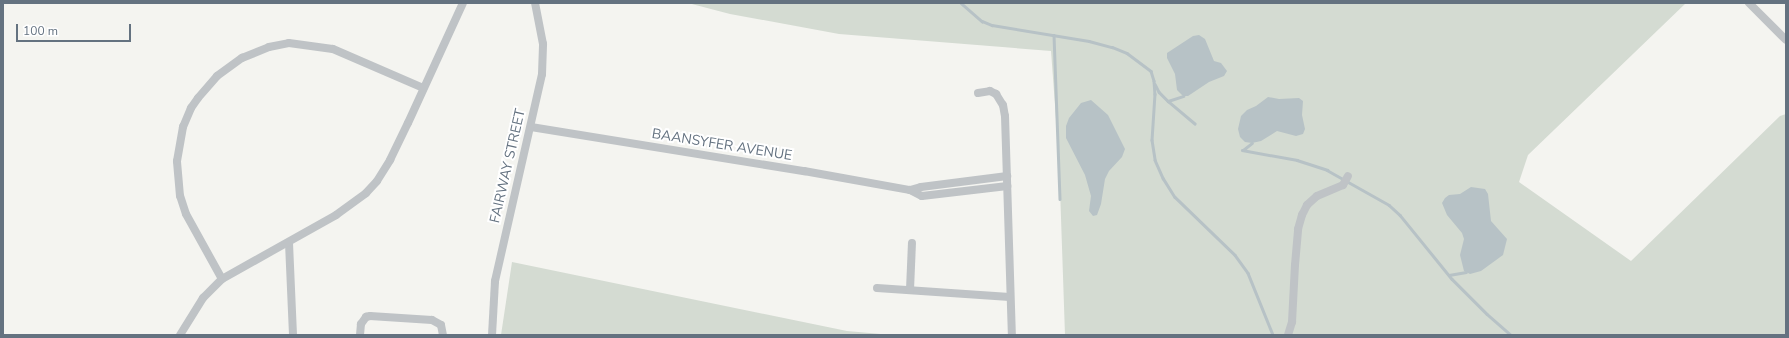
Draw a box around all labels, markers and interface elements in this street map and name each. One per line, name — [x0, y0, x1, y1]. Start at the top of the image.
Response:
scale bar — [18, 16, 133, 42]
text: 100 m — [23, 23, 58, 39]
street label: FAIRWAY STREET — [487, 107, 529, 225]
street label: BAANSYFER AVENUE — [651, 126, 793, 164]

